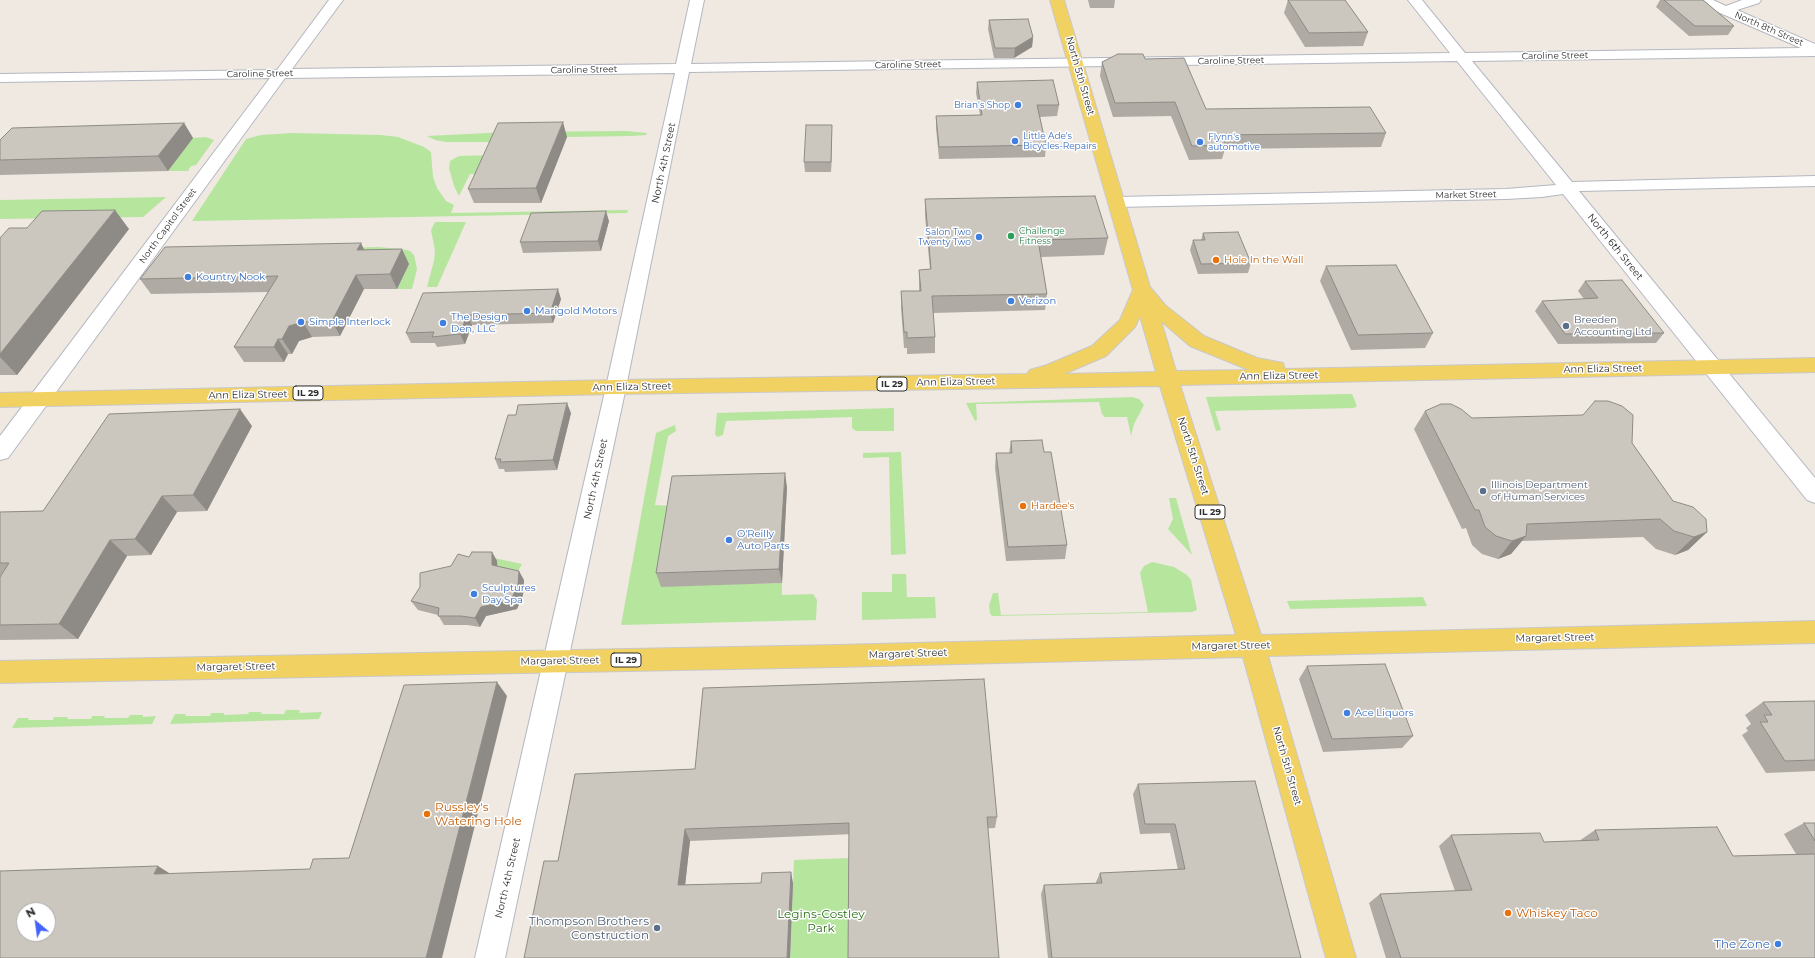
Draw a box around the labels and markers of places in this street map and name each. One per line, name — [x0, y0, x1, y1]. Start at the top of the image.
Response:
place label: Brian’s Shop — [954, 100, 1010, 110]
marker: Brian’s Shop — [1013, 100, 1023, 110]
place label: Little Ade's Bicycles-Repairs — [1023, 131, 1096, 152]
place label: Flynn's automotive — [1208, 132, 1260, 153]
marker: Little Ade's Bicycles-Repairs — [1010, 136, 1020, 146]
marker: Flynn's automotive — [1195, 137, 1205, 147]
place label: Challenge Fitness — [1019, 226, 1065, 247]
place label: Salon Two Twenty Two — [918, 227, 971, 248]
marker: Challenge Fitness — [1006, 231, 1016, 241]
marker: Salon Two Twenty Two — [974, 232, 984, 242]
place label: Hole In the Wall — [1224, 254, 1303, 266]
marker: Hole In the Wall — [1211, 255, 1221, 265]
place label: Kountry Nook — [196, 271, 265, 283]
marker: Kountry Nook — [183, 272, 193, 282]
place label: Verizon — [1019, 295, 1056, 307]
marker: Verizon — [1006, 296, 1016, 306]
place label: Marigold Motors — [535, 305, 617, 317]
marker: Marigold Motors — [522, 306, 532, 316]
place label: The Design Den, LLC — [451, 311, 508, 334]
place label: Breeden Accounting Ltd — [1574, 314, 1651, 338]
place label: Simple Interlock — [309, 316, 391, 328]
marker: Simple Interlock — [296, 317, 306, 327]
marker: The Design Den, LLC — [438, 318, 448, 328]
marker: Breeden Accounting Ltd — [1561, 321, 1571, 331]
place label: Illinois Department of Human Services — [1491, 479, 1588, 502]
marker: Illinois Department of Human Services — [1478, 486, 1488, 496]
place label: Hardee's — [1031, 500, 1074, 512]
marker: Hardee's — [1018, 501, 1028, 511]
place label: O'Reilly Auto Parts — [737, 528, 790, 552]
marker: O'Reilly Auto Parts — [724, 535, 734, 545]
place label: Sculptures Day Spa — [482, 582, 536, 606]
marker: Sculptures Day Spa — [469, 589, 479, 599]
place label: Ace Liquors — [1355, 707, 1414, 719]
marker: Ace Liquors — [1342, 708, 1352, 718]
place label: Russley's Watering Hole — [435, 800, 522, 828]
marker: Russley's Watering Hole — [422, 809, 432, 819]
place label: Whiskey Taco — [1516, 906, 1598, 920]
marker: Whiskey Taco — [1503, 908, 1513, 918]
place label: Thompson Brothers Construction — [529, 914, 649, 942]
marker: Thompson Brothers Construction — [652, 923, 662, 933]
place label: The Zone — [1714, 937, 1770, 951]
marker: The Zone — [1773, 939, 1783, 949]

